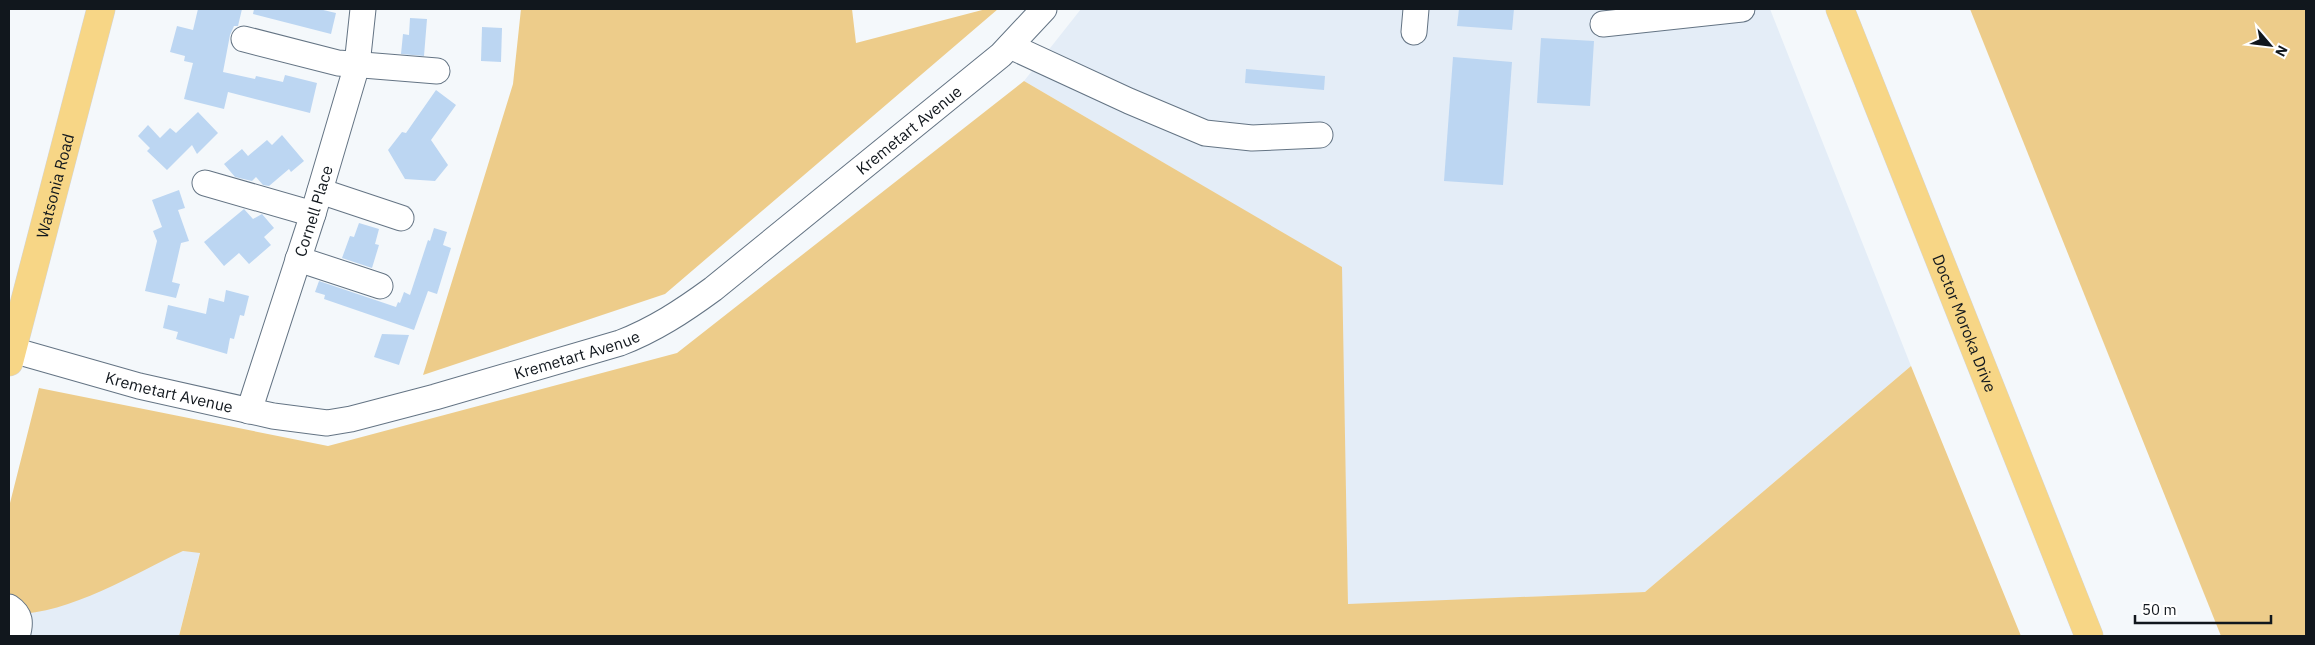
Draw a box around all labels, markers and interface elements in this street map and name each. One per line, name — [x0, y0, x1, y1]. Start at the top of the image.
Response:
north arrow — [2245, 20, 2295, 70]
text: N — [2271, 42, 2292, 60]
street label: Kremetart Avenue — [852, 81, 966, 179]
street label: Watsonia Road — [32, 131, 78, 240]
street label: Cornell Place — [290, 163, 337, 259]
street label: Doctor Moroka Drive — [1928, 251, 2001, 395]
street label: Kremetart Avenue — [512, 326, 643, 383]
street label: Kremetart Avenue — [103, 367, 235, 417]
scale bar — [2135, 592, 2271, 624]
text: 50 m — [2142, 600, 2177, 619]

